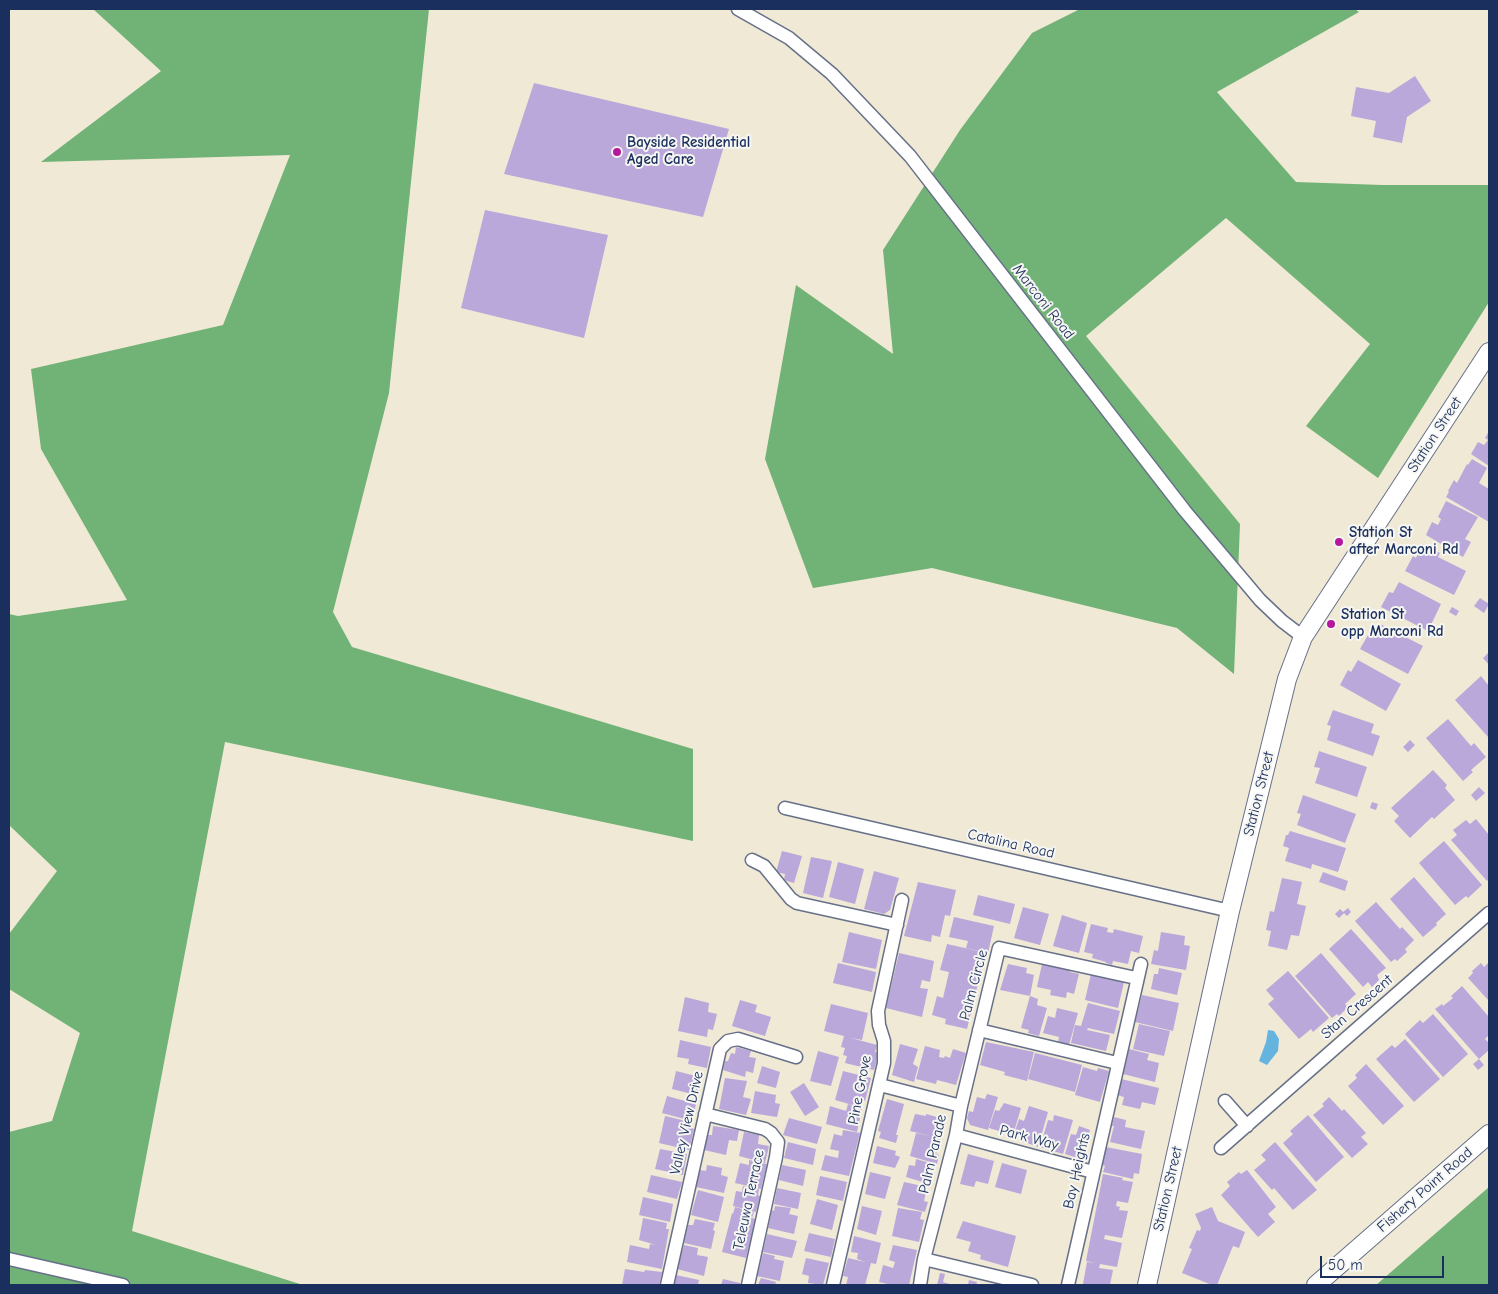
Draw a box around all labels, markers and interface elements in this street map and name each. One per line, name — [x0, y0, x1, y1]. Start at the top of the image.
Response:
place label: Bayside Residential Aged Care — [627, 134, 750, 169]
marker: Bayside Residential Aged Care — [611, 146, 623, 158]
street label: Marconi Road — [1008, 261, 1078, 343]
street label: Station Street — [1404, 394, 1466, 476]
place label: Station St after Marconi Rd — [1349, 524, 1459, 559]
marker: Station St after Marconi Rd — [1333, 536, 1345, 548]
place label: Station St opp Marconi Rd — [1341, 606, 1444, 641]
marker: Station St opp Marconi Rd — [1325, 618, 1337, 630]
street label: Station Street — [1240, 750, 1278, 838]
street label: Catalina Road — [966, 825, 1056, 863]
street label: Palm Circle — [956, 948, 992, 1022]
street label: Stan Crescent — [1317, 971, 1397, 1043]
street label: Pine Grove — [844, 1054, 876, 1126]
street label: Valley View Drive — [666, 1069, 708, 1177]
street label: Palm Parade — [915, 1113, 951, 1195]
street label: Park Way — [998, 1122, 1060, 1154]
street label: Bay Heights — [1060, 1131, 1094, 1211]
street label: Fishery Point Road — [1374, 1144, 1476, 1236]
street label: Station Street — [1150, 1145, 1186, 1233]
street label: Teleuwa Terrace — [730, 1148, 768, 1252]
scale bar — [1323, 1246, 1447, 1278]
text: 50 m — [1328, 1256, 1363, 1274]

